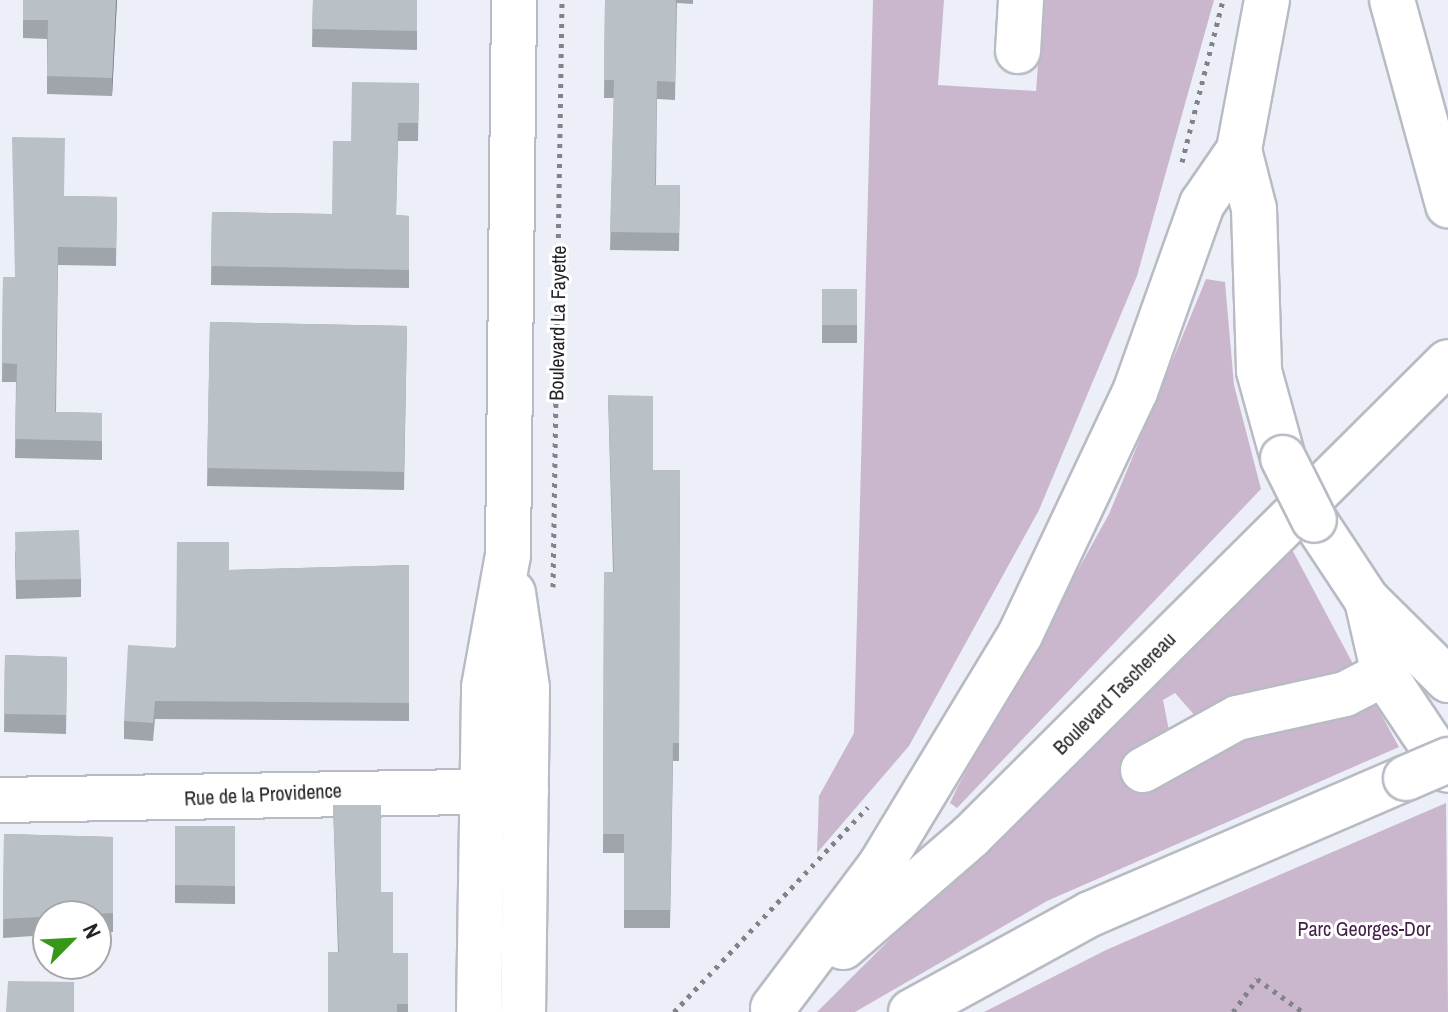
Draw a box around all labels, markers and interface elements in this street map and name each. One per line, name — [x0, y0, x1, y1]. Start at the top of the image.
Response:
street label: Boulevard La Fayette — [544, 245, 570, 401]
street label: Boulevard Taschereau — [1048, 627, 1180, 759]
street label: Rue de la Providence — [184, 778, 342, 810]
north arrow — [32, 900, 112, 980]
park label: Parc Georges-Dor — [1297, 916, 1431, 940]
text: N — [76, 919, 108, 943]

